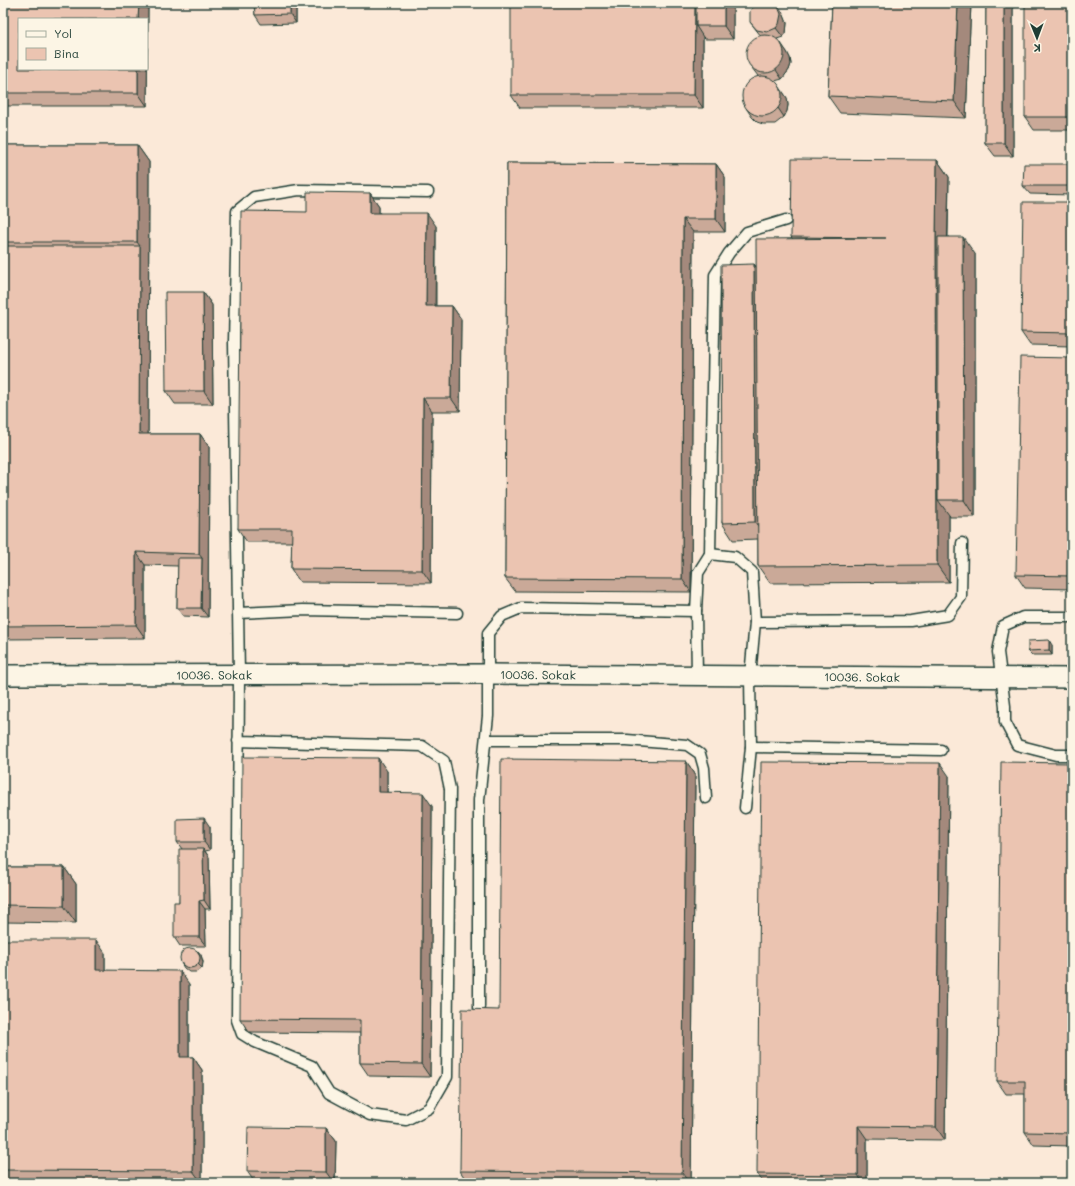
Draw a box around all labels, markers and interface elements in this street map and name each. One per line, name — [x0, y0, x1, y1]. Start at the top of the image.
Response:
legend — [18, 18, 148, 70]
north arrow — [1017, 18, 1057, 58]
text: Yol — [54, 25, 72, 41]
text: K — [1033, 41, 1041, 56]
text: Bina — [54, 45, 79, 61]
street label: 10036. Sokak — [176, 666, 252, 683]
street label: 10036. Sokak — [500, 666, 576, 683]
street label: 10036. Sokak — [824, 668, 900, 685]

